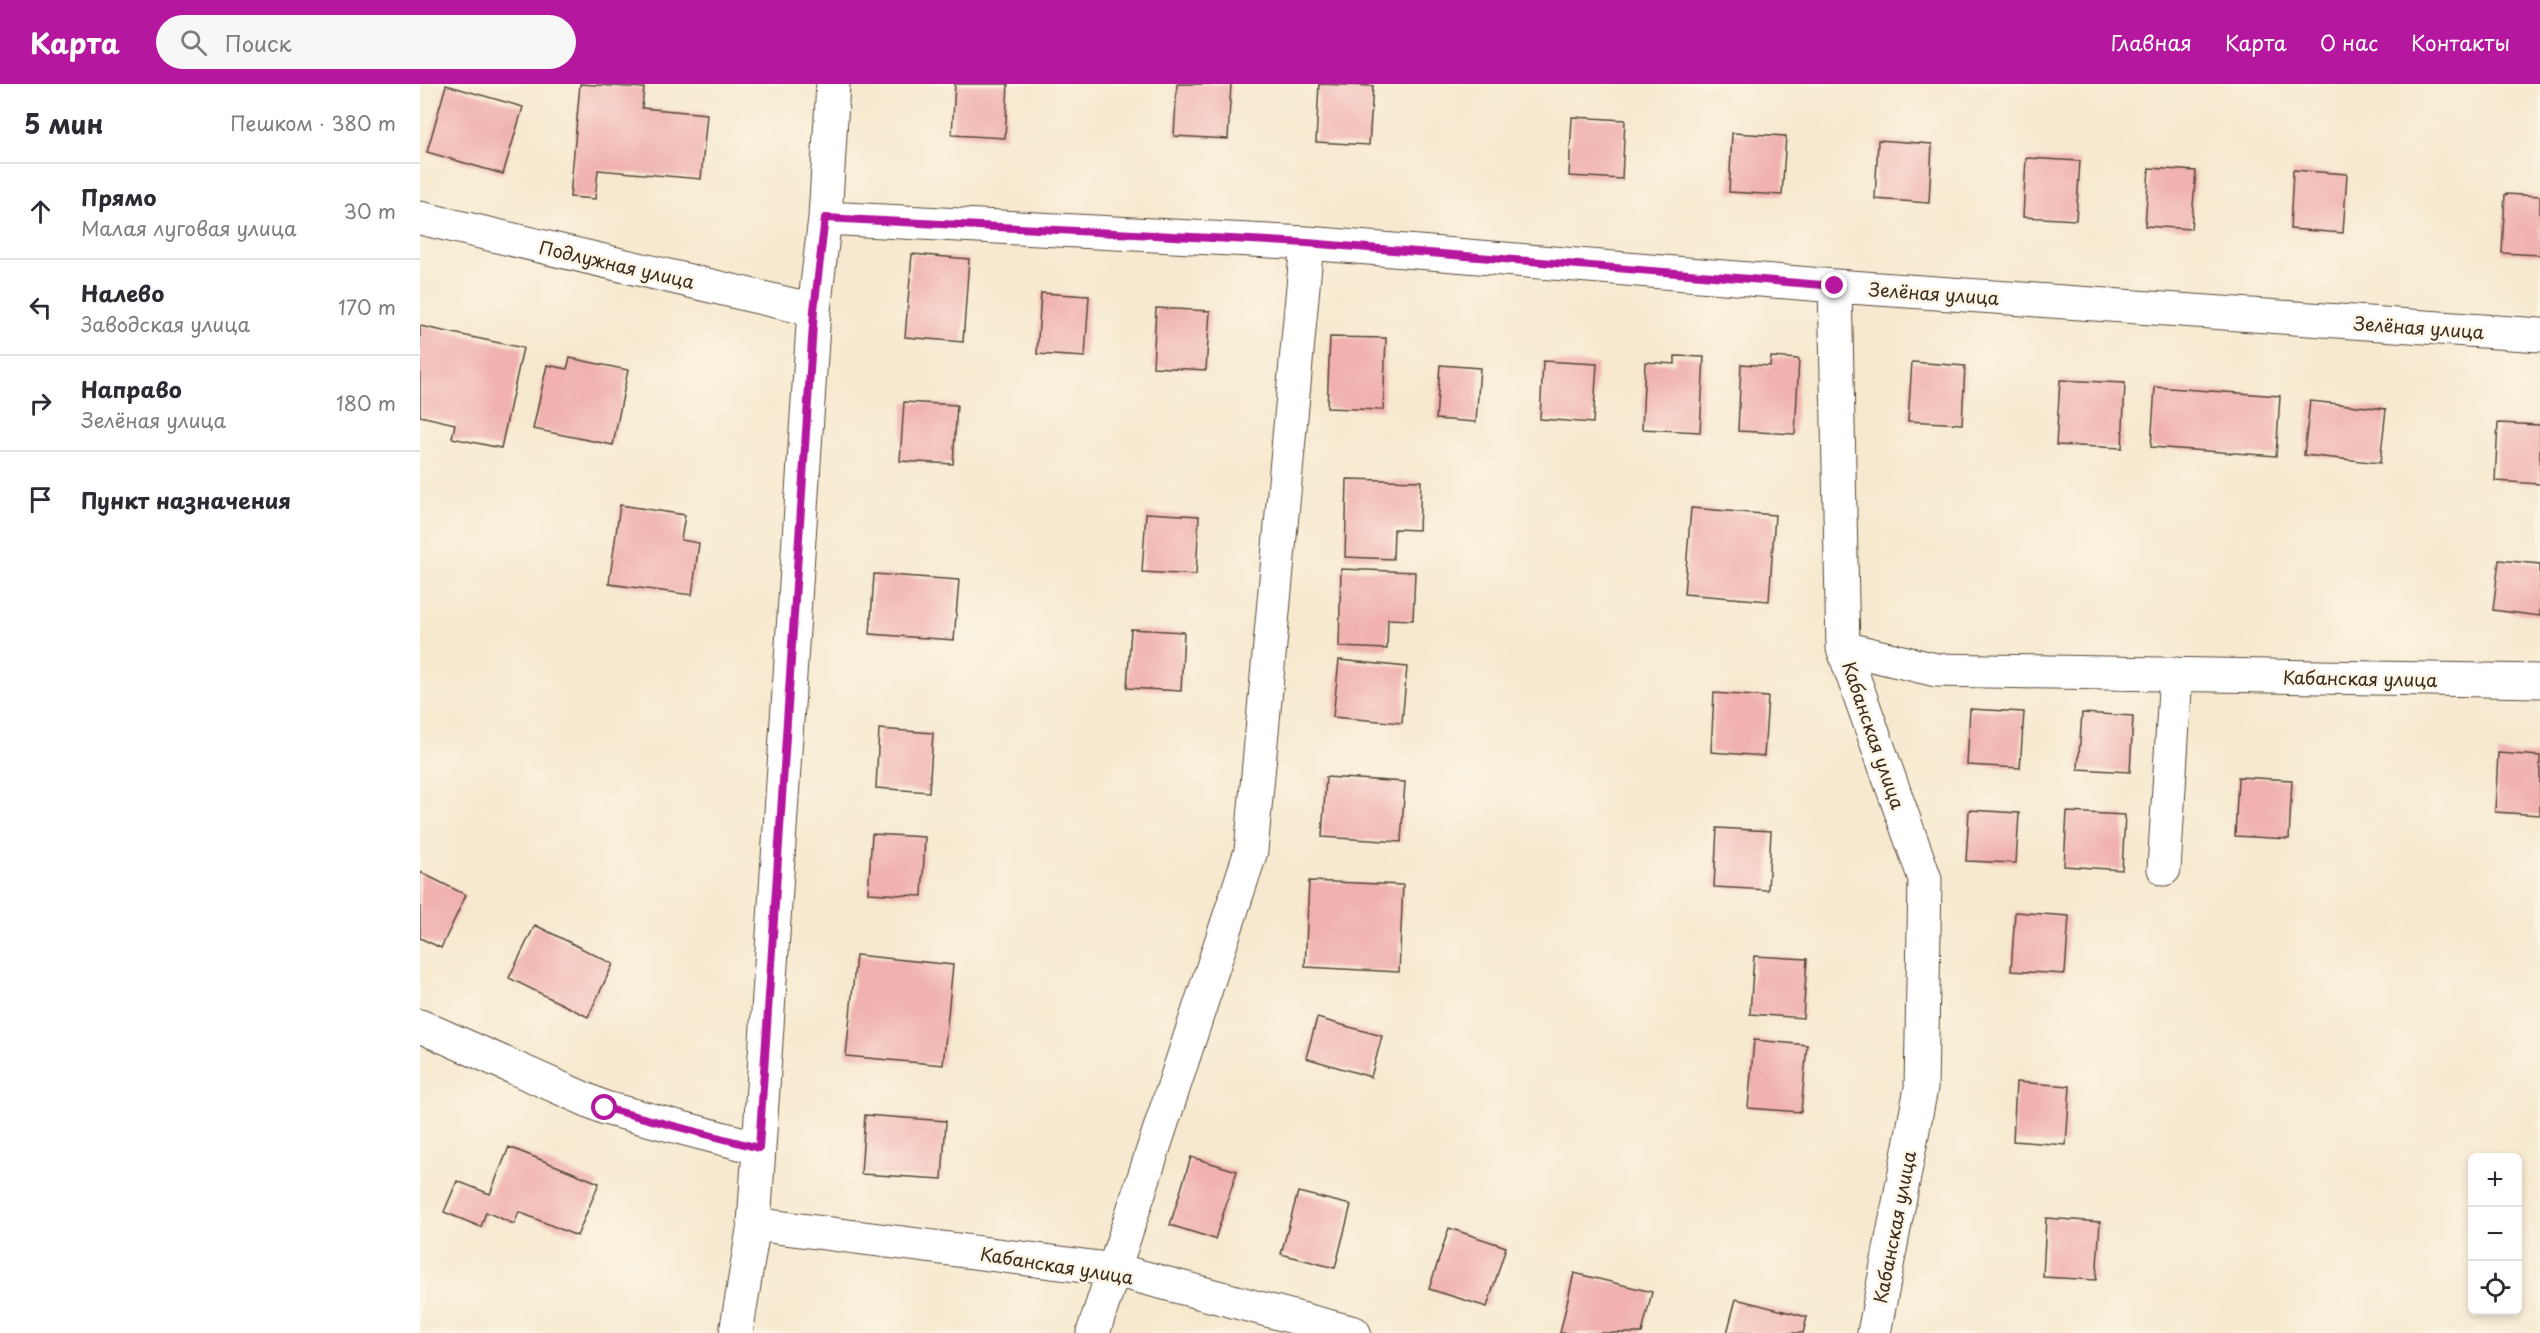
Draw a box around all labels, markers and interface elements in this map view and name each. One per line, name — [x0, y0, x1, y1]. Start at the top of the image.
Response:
search box — [156, 15, 576, 69]
text: Карта — [30, 21, 120, 64]
icon: search — [177, 26, 210, 59]
text: Поиск — [225, 26, 292, 59]
text: Главная — [2111, 26, 2192, 58]
text: Карта — [2225, 26, 2287, 58]
text: О нас — [2320, 26, 2378, 58]
text: Контакты — [2411, 26, 2510, 58]
text: 5 мин — [24, 104, 103, 143]
text: Пешком · 380 m — [230, 108, 396, 138]
text: Прямо — [81, 180, 156, 213]
icon: ahead — [24, 195, 57, 228]
text: 30 m — [343, 196, 396, 226]
text: Малая луговая улица — [81, 213, 297, 243]
street label: Подлужная улица — [537, 233, 698, 295]
route end — [1821, 272, 1847, 298]
street label: Зелёная улица — [1868, 275, 2001, 311]
text: Налево — [81, 276, 164, 309]
icon: left — [24, 291, 57, 324]
text: 170 m — [338, 292, 396, 322]
text: Заводская улица — [81, 309, 250, 339]
street label: Зелёная улица — [2353, 309, 2486, 345]
text: Направо — [81, 372, 182, 405]
icon: right — [24, 387, 57, 420]
text: 180 m — [336, 388, 396, 418]
text: Зелёная улица — [81, 405, 226, 435]
icon: arrive — [24, 483, 57, 516]
text: Пункт назначения — [81, 483, 291, 516]
street label: Кабанская улица — [1836, 657, 1912, 813]
street label: Кабанская улица — [2282, 663, 2438, 693]
route start — [591, 1094, 617, 1120]
street label: Кабанская улица — [1866, 1148, 1922, 1306]
map controls — [2468, 1153, 2522, 1315]
button: + — [2468, 1153, 2522, 1207]
button: − — [2468, 1207, 2522, 1261]
street label: Кабанская улица — [978, 1240, 1136, 1291]
button: locate — [2468, 1261, 2522, 1315]

